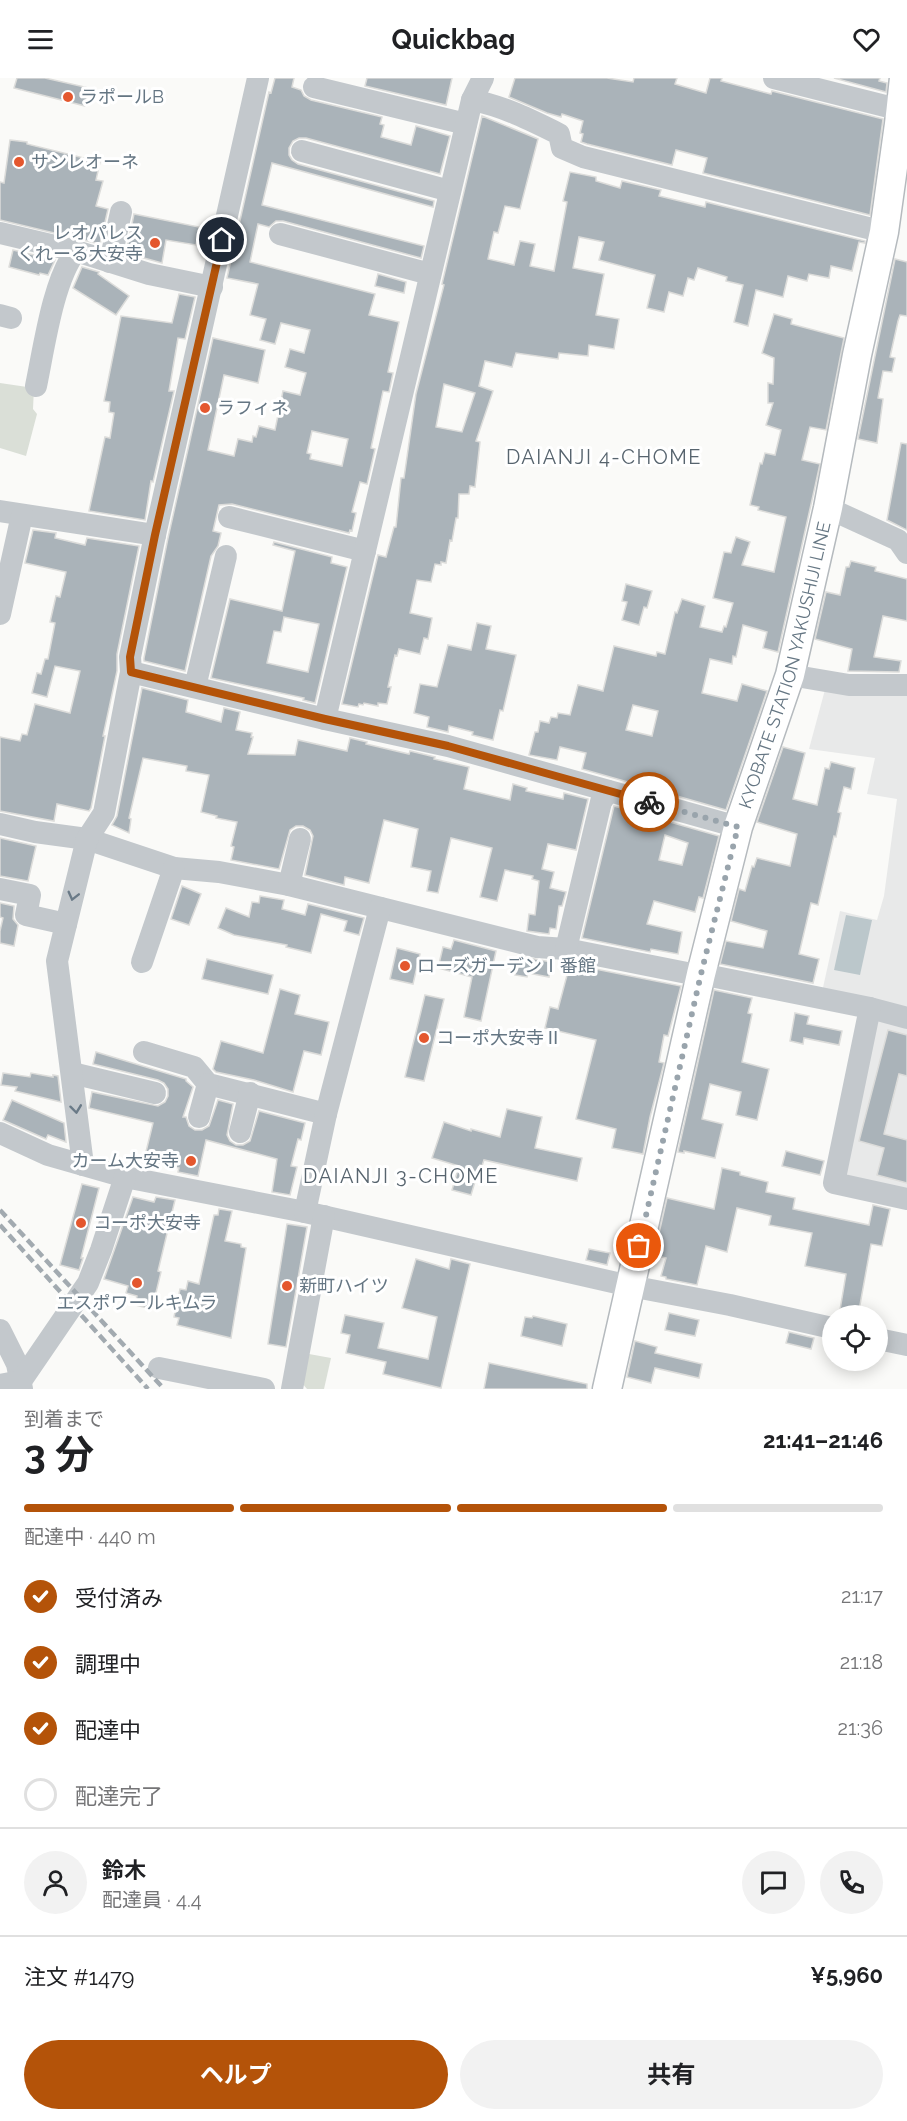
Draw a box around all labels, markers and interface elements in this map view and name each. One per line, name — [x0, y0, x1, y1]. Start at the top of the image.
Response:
icon: menu — [24, 23, 57, 56]
icon: heart — [850, 23, 883, 56]
text: Quickbag — [392, 24, 515, 55]
place label: ラポールB — [80, 86, 164, 107]
marker: ラポールB — [61, 90, 75, 104]
place label: サンレオーネ — [31, 151, 139, 172]
marker: サンレオーネ — [12, 155, 26, 169]
pin — [196, 214, 247, 265]
place label: レオパレス くれーる大安寺 — [17, 222, 143, 264]
icon: home — [205, 223, 238, 256]
marker: レオパレス くれーる大安寺 — [148, 236, 162, 250]
place label: ラフィネ — [217, 397, 289, 418]
marker: ラフィネ — [198, 401, 212, 415]
district label: DAIANJI 4-CHOME — [506, 445, 702, 469]
street label: KYOBATE STATION YAKUSHIJI LINE — [734, 519, 835, 811]
courier — [619, 772, 679, 832]
icon: bike — [633, 786, 666, 819]
one-way arrow — [67, 891, 80, 901]
place label: ローズガーデンⅠ番館 — [417, 955, 596, 976]
marker: ローズガーデンⅠ番館 — [398, 959, 412, 973]
place label: コーポ大安寺Ⅱ — [436, 1027, 562, 1048]
marker: コーポ大安寺Ⅱ — [417, 1031, 431, 1045]
one-way arrow — [69, 1104, 82, 1113]
place label: カーム大安寺 — [72, 1150, 179, 1171]
marker: カーム大安寺 — [184, 1154, 198, 1168]
district label: DAIANJI 3-CHOME — [303, 1164, 499, 1188]
place label: コーポ大安寺 — [93, 1212, 201, 1233]
marker: コーポ大安寺 — [74, 1216, 88, 1230]
pin — [613, 1220, 664, 1271]
icon: bag — [622, 1229, 655, 1262]
place label: 新町ハイツ — [299, 1275, 389, 1296]
marker: エスポワールキムラ — [130, 1276, 144, 1290]
marker: 新町ハイツ — [280, 1279, 294, 1293]
place label: エスポワールキムラ — [56, 1292, 218, 1313]
map controls — [822, 1305, 888, 1371]
button: locate — [822, 1305, 888, 1371]
text: 到着まで — [24, 1407, 104, 1431]
text: 21:41–21:46 — [763, 1427, 883, 1453]
text: 3 分 — [24, 1431, 94, 1477]
text: 配達中 · 440 m — [24, 1525, 156, 1549]
icon: check — [24, 1580, 57, 1613]
text: 21:17 — [841, 1584, 883, 1608]
text: 受付済み — [75, 1585, 163, 1611]
icon: check — [24, 1646, 57, 1679]
text: 21:18 — [840, 1650, 883, 1674]
text: 調理中 — [75, 1651, 141, 1677]
icon: check — [24, 1712, 57, 1745]
text: 21:36 — [838, 1716, 883, 1740]
text: 配達中 — [75, 1717, 141, 1743]
text: 配達完了 — [75, 1783, 163, 1809]
button: person — [24, 1851, 87, 1914]
button: chat — [742, 1851, 805, 1914]
button: phone — [820, 1851, 883, 1914]
text: 鈴木 — [102, 1857, 146, 1883]
text: 配達員 · 4.4 — [102, 1888, 202, 1912]
text: ¥5,960 — [810, 1962, 883, 1988]
text: 注文 #1479 — [24, 1964, 135, 1990]
button: ヘルプ — [24, 2040, 448, 2109]
button: 共有 — [460, 2040, 883, 2109]

